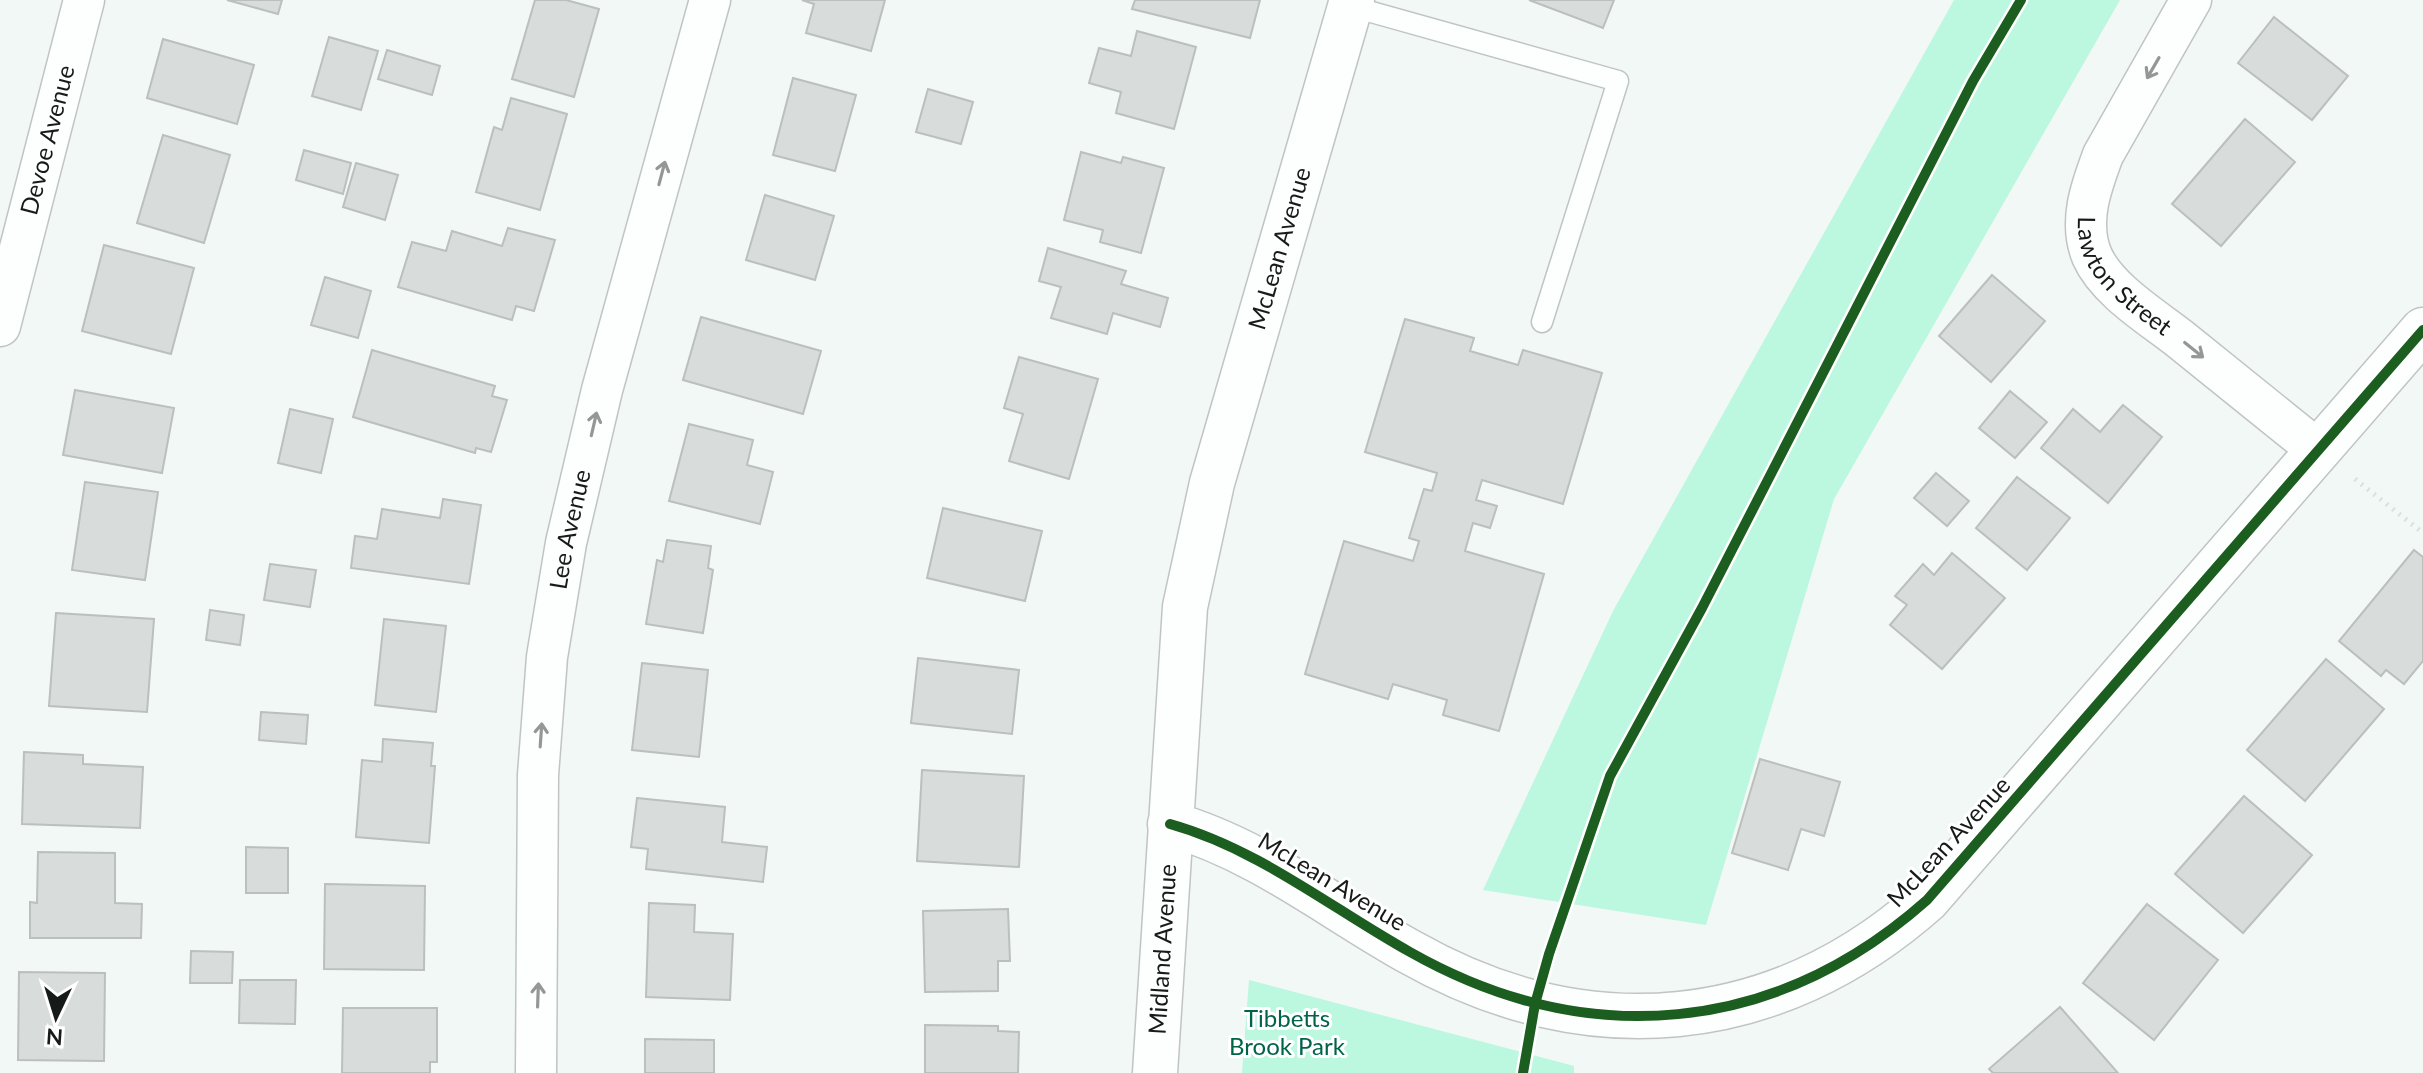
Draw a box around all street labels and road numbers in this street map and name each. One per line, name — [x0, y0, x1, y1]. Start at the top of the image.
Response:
street label: Devoe Avenue — [13, 62, 80, 218]
street label: McLean Avenue — [1241, 164, 1316, 333]
street label: Lawton Street — [2073, 216, 2178, 341]
street label: Lee Avenue — [543, 466, 596, 591]
street label: McLean Avenue — [1880, 770, 2016, 912]
street label: McLean Avenue — [1254, 825, 1412, 936]
street label: Midland Avenue — [1142, 863, 1181, 1035]

